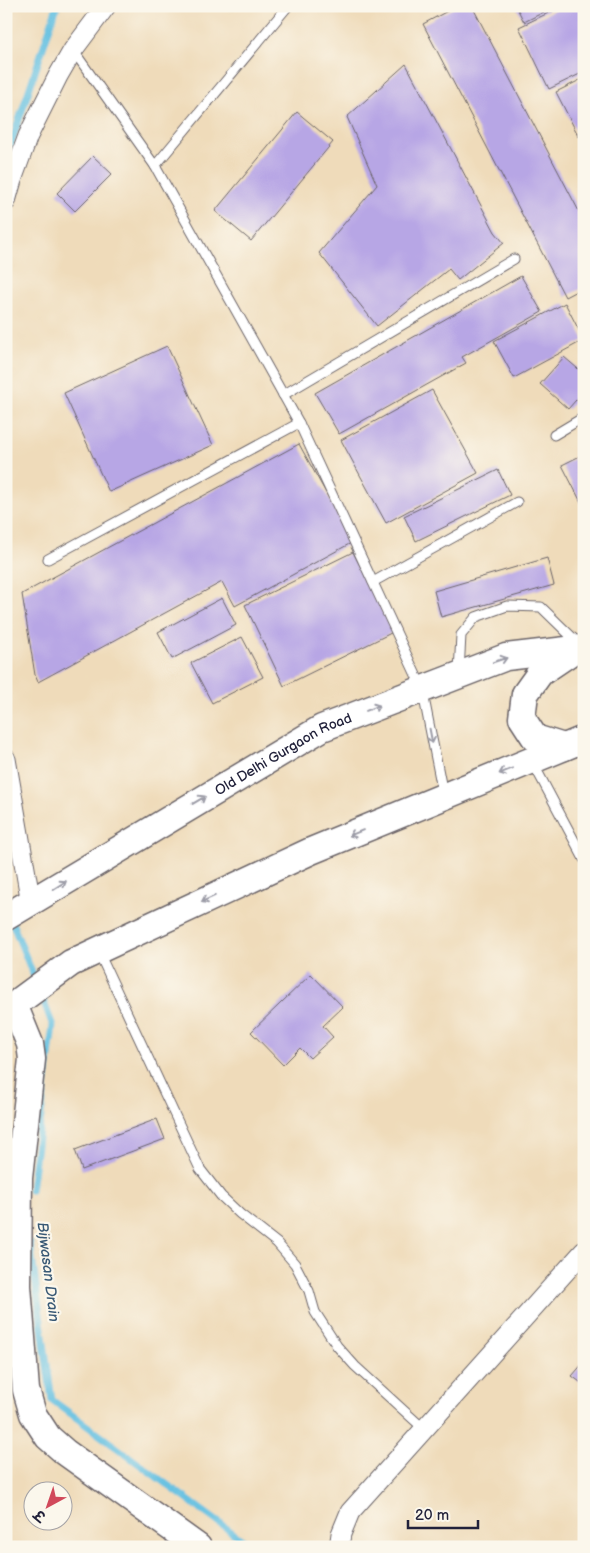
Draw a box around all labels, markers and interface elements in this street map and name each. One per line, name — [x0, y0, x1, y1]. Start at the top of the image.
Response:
one-way arrow — [492, 654, 508, 664]
one-way arrow — [365, 702, 380, 712]
street label: Old Delhi Gurgaon Road — [212, 709, 354, 799]
one-way arrow — [427, 728, 436, 744]
one-way arrow — [499, 767, 515, 776]
one-way arrow — [192, 795, 206, 805]
one-way arrow — [349, 828, 364, 838]
one-way arrow — [53, 879, 67, 889]
one-way arrow — [201, 895, 216, 905]
water label: Bijwasan Drain — [32, 1221, 64, 1323]
north arrow — [22, 1480, 72, 1530]
scale bar — [408, 1498, 478, 1530]
text: उ — [30, 1505, 51, 1526]
text: 20 m — [415, 1506, 449, 1525]

